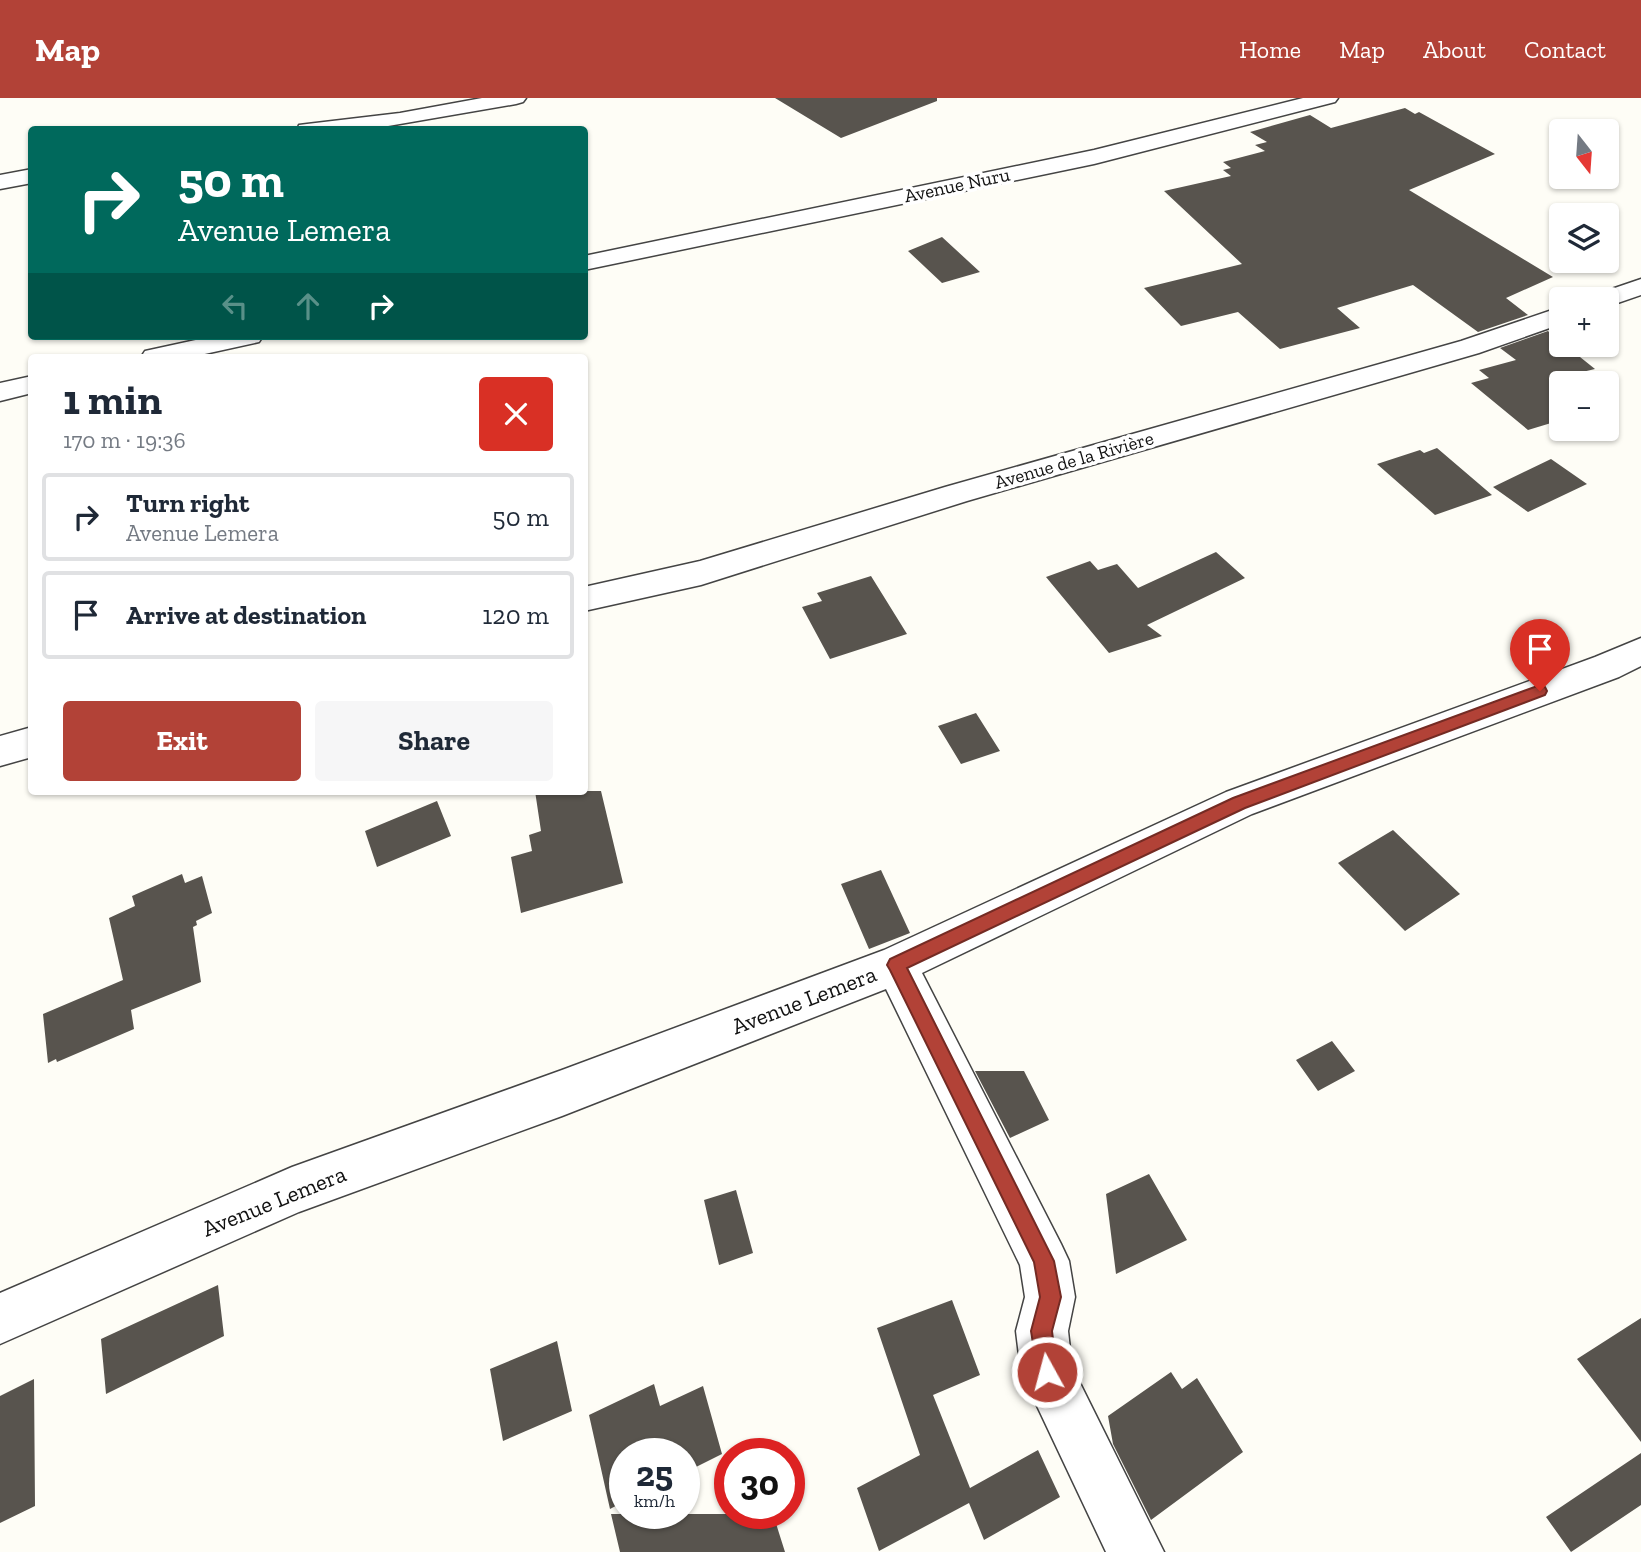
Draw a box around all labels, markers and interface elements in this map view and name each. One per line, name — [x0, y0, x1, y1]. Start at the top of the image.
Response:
text: Map — [35, 30, 100, 69]
text: Home — [1239, 35, 1301, 64]
text: Map — [1339, 35, 1385, 64]
text: About — [1423, 35, 1486, 64]
text: Contact — [1524, 35, 1606, 64]
north arrow — [1549, 119, 1619, 189]
map controls — [1549, 119, 1619, 441]
text: 50 m — [178, 151, 284, 210]
icon: right — [63, 154, 154, 245]
street label: Avenue Nuru — [902, 163, 1012, 207]
button: layers — [1549, 203, 1619, 273]
text: Avenue Lemera — [178, 211, 391, 249]
icon: left — [216, 287, 254, 325]
icon: ahead — [289, 287, 327, 325]
icon: right — [362, 287, 400, 325]
button: + — [1549, 287, 1619, 357]
button: − — [1549, 371, 1619, 441]
text: 1 min — [63, 374, 162, 425]
button: close — [479, 377, 553, 451]
text: 170 m · 19:36 — [63, 426, 186, 454]
street label: Avenue de la Rivière — [992, 426, 1156, 494]
text: Turn right — [126, 487, 249, 519]
icon: right — [67, 498, 105, 536]
text: 50 m — [492, 501, 549, 533]
text: Avenue Lemera — [126, 519, 279, 547]
icon: arrive — [67, 596, 105, 634]
text: Arrive at destination — [126, 599, 366, 631]
text: 120 m — [482, 599, 549, 631]
pin — [1510, 619, 1570, 691]
icon: arrive — [1521, 630, 1559, 668]
button: Exit — [63, 701, 301, 781]
button: Share — [315, 701, 553, 781]
street label: Avenue Lemera — [728, 960, 880, 1040]
street label: Avenue Lemera — [198, 1159, 350, 1243]
position arrow — [1010, 1335, 1084, 1409]
speed limit sign: 30 — [714, 1438, 805, 1529]
text: 25 — [636, 1453, 673, 1495]
text: km/h — [634, 1490, 675, 1512]

